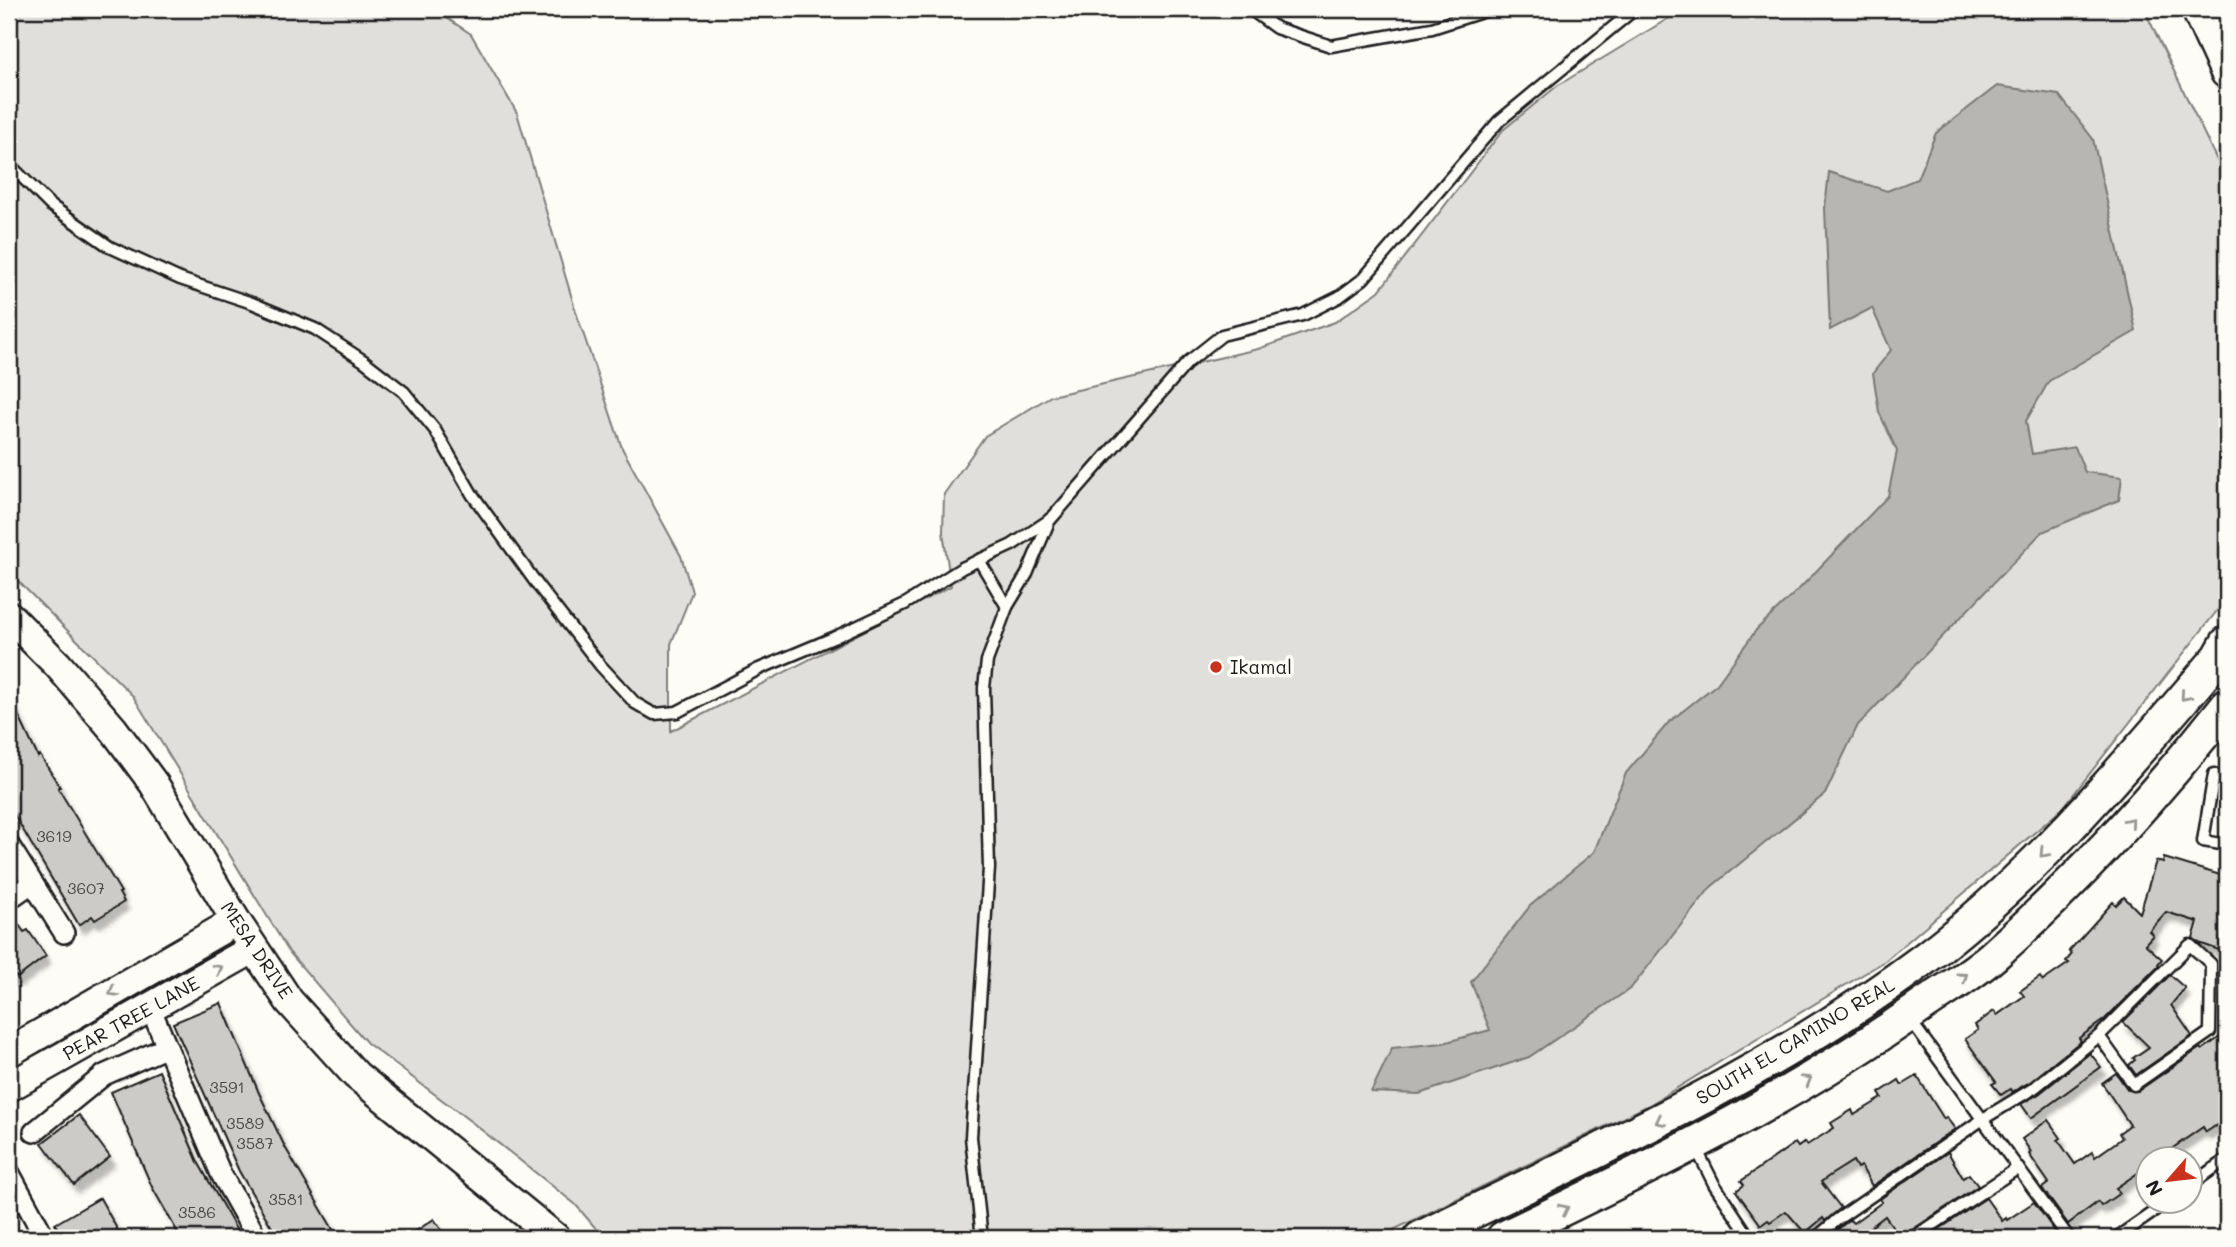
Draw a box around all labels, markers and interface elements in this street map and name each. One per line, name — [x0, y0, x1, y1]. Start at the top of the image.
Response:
place label: Ikamal — [1230, 654, 1292, 679]
marker: Ikamal — [1208, 659, 1224, 675]
one-way arrow — [2181, 688, 2193, 701]
one-way arrow — [2122, 818, 2134, 831]
house number: 3619 — [36, 825, 72, 846]
one-way arrow — [2040, 845, 2053, 858]
house number: 3607 — [67, 877, 105, 898]
street label: MESA DRIVE — [216, 896, 299, 1003]
one-way arrow — [210, 964, 223, 977]
street label: PEAR TREE LANE — [58, 970, 204, 1065]
street label: SOUTH EL CAMINO REAL — [1691, 971, 1899, 1110]
one-way arrow — [1955, 973, 1968, 985]
one-way arrow — [107, 984, 120, 997]
one-way arrow — [1799, 1075, 1812, 1088]
house number: 3591 — [209, 1076, 245, 1097]
house number: 3589 — [226, 1112, 264, 1133]
one-way arrow — [1655, 1112, 1667, 1126]
house number: 3587 — [236, 1132, 274, 1153]
north arrow — [2134, 1146, 2204, 1216]
text: N — [2139, 1176, 2168, 1200]
house number: 3581 — [268, 1188, 304, 1209]
house number: 3586 — [178, 1201, 216, 1222]
one-way arrow — [1557, 1203, 1570, 1217]

